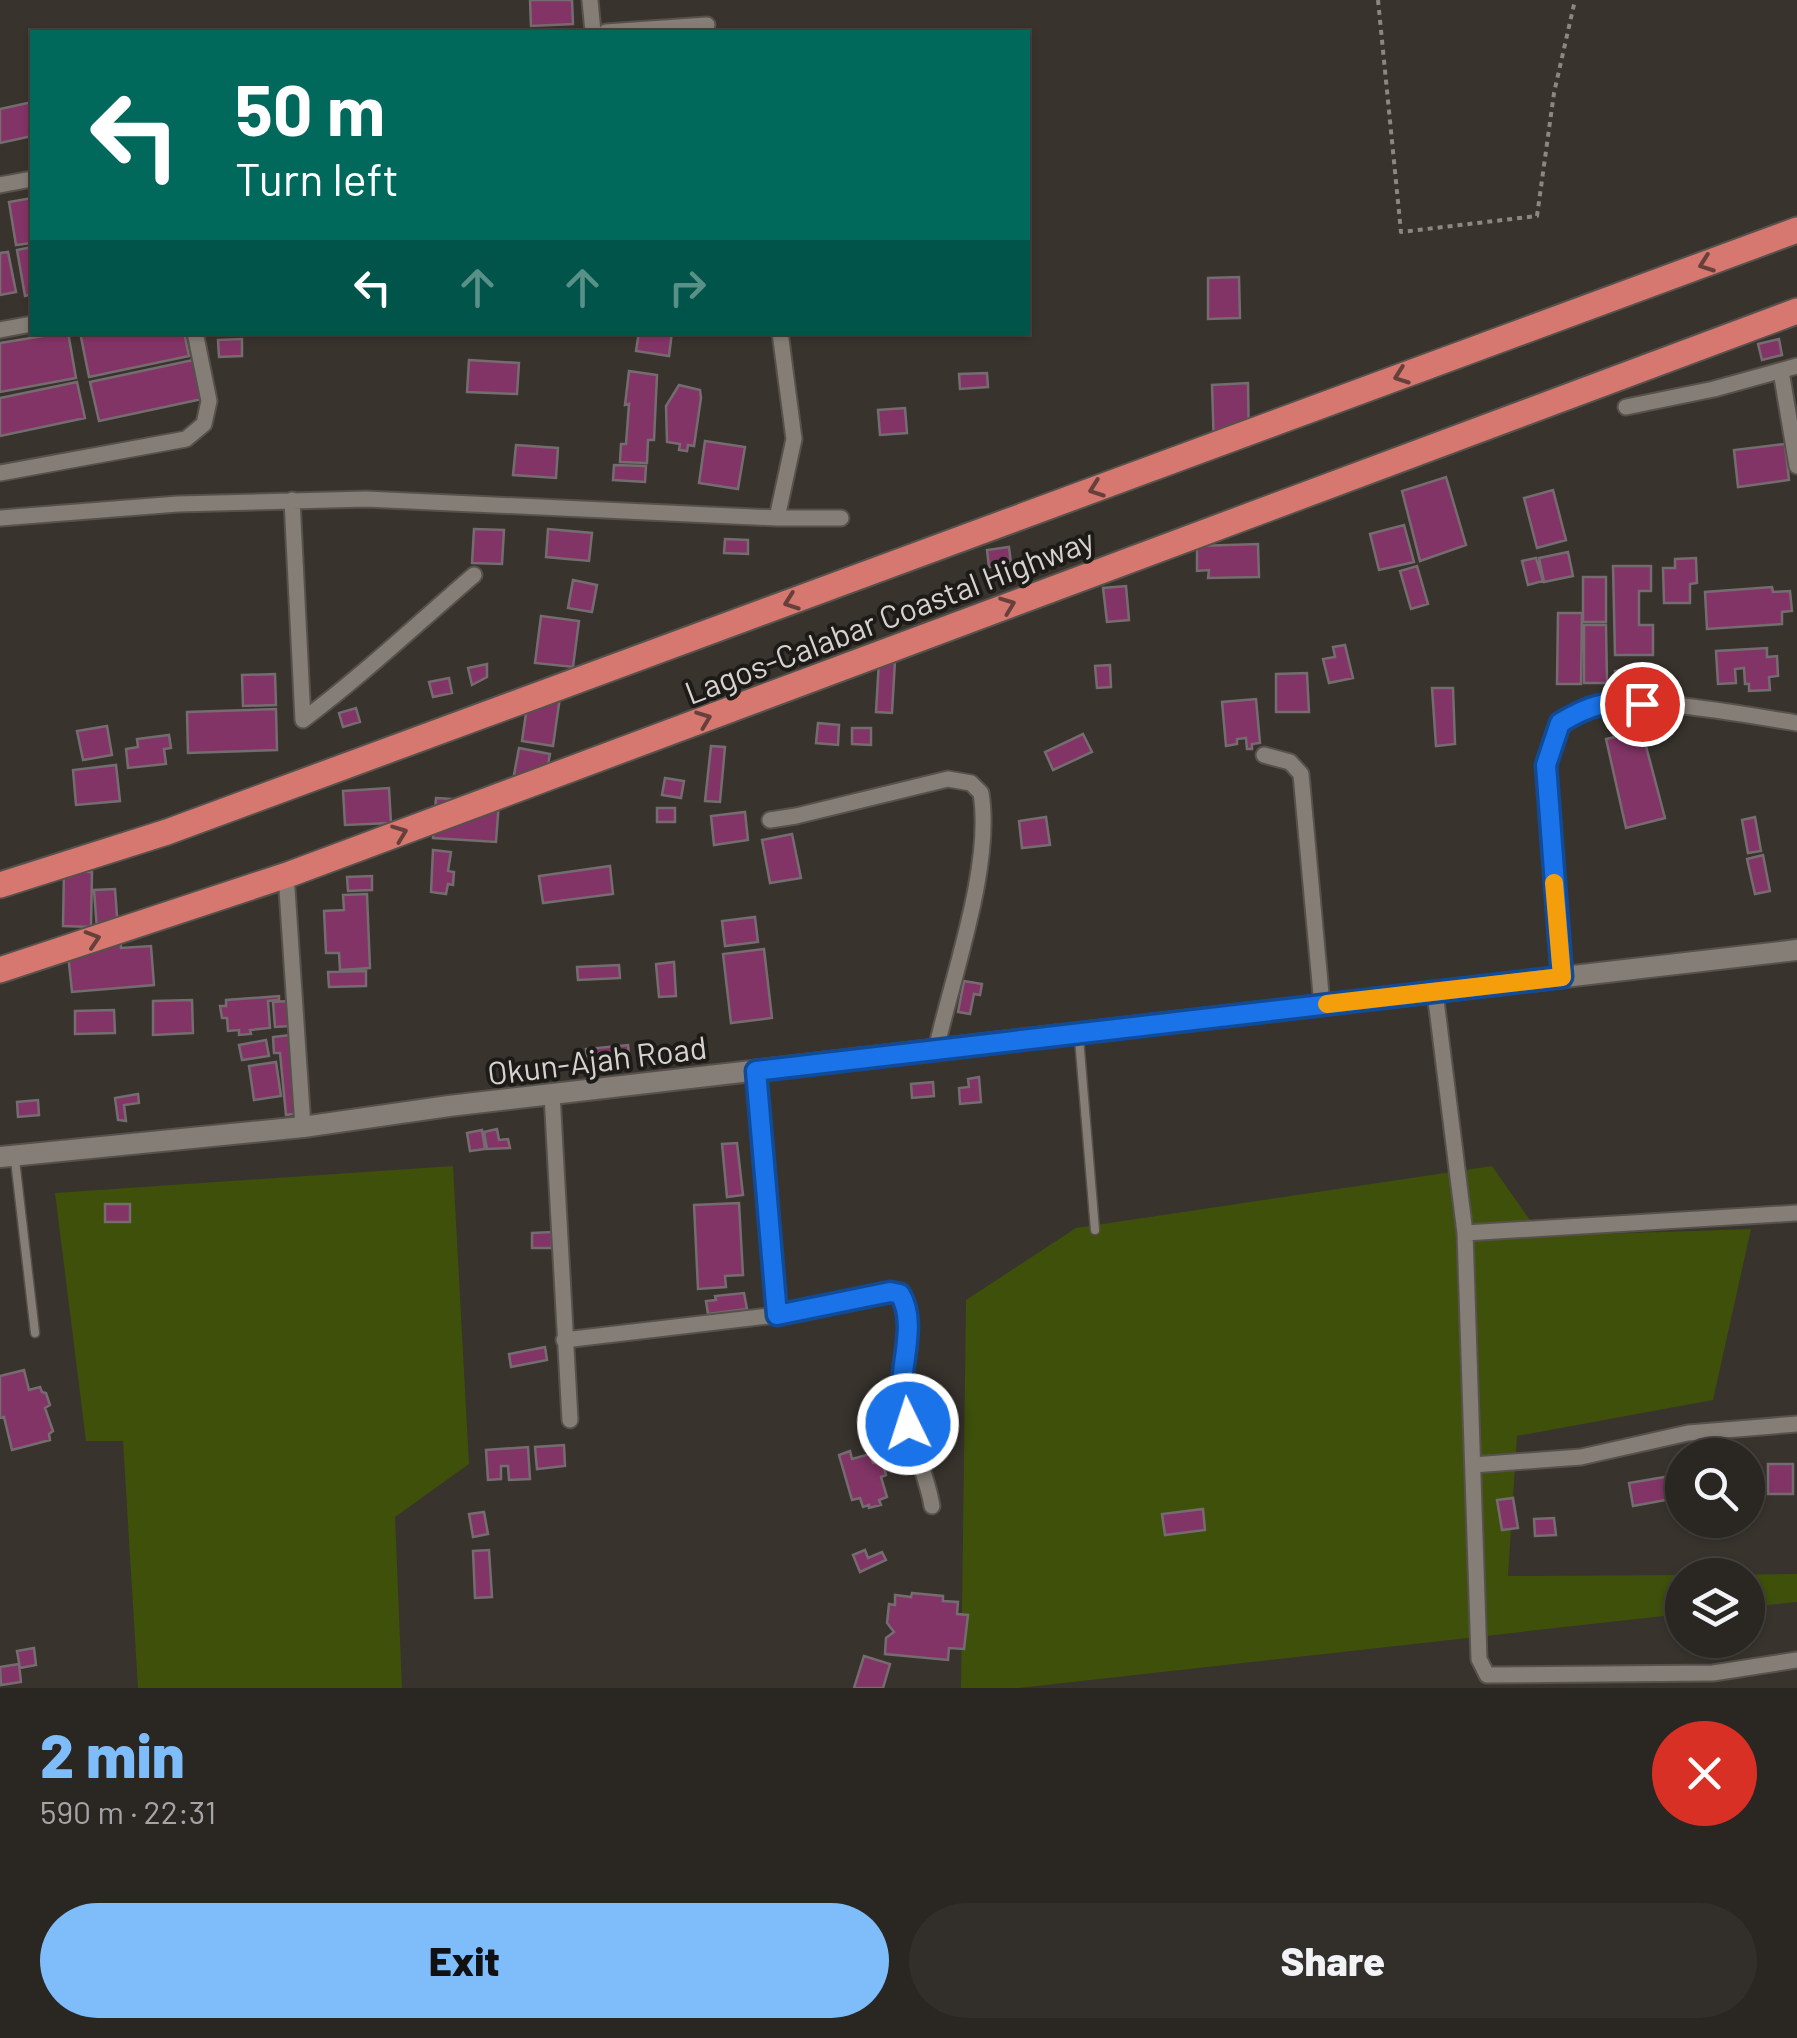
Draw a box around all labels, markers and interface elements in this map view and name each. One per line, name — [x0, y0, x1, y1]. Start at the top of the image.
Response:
text: 50 m — [235, 66, 385, 150]
icon: left — [70, 70, 200, 200]
text: Turn left — [235, 151, 399, 205]
one-way arrow — [1698, 252, 1715, 273]
icon: left — [345, 260, 400, 315]
icon: ahead — [450, 260, 505, 315]
icon: ahead — [555, 260, 610, 315]
icon: right — [660, 260, 715, 315]
one-way arrow — [1393, 364, 1410, 385]
one-way arrow — [1088, 477, 1105, 498]
street label: Lagos-Calabar Coastal Highway — [679, 519, 1099, 711]
one-way arrow — [783, 590, 801, 610]
one-way arrow — [999, 596, 1016, 617]
pin — [1600, 662, 1685, 747]
icon: arrive — [1615, 677, 1670, 732]
one-way arrow — [694, 711, 712, 731]
one-way arrow — [390, 824, 407, 845]
one-way arrow — [83, 931, 100, 951]
street label: Okun-Ajah Road — [485, 1027, 709, 1091]
position arrow — [856, 1372, 960, 1476]
map controls — [1665, 1438, 1765, 1658]
button: search — [1665, 1438, 1765, 1538]
button: layers — [1665, 1558, 1765, 1658]
text: 2 min — [40, 1718, 185, 1790]
button: close — [1652, 1721, 1757, 1826]
text: 590 m · 22:31 — [40, 1792, 216, 1830]
button: Exit — [40, 1903, 889, 2018]
button: Share — [909, 1903, 1757, 2018]

